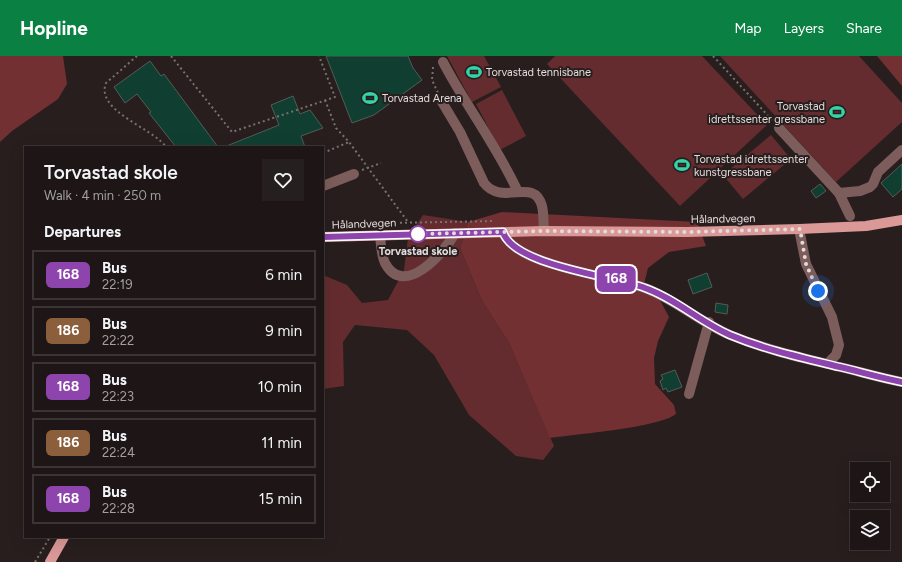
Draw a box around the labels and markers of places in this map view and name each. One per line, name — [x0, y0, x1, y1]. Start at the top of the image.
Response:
sports icon: Torvastad tennisbane — [465, 63, 483, 81]
place label: Torvastad tennisbane — [486, 66, 591, 79]
sports icon: Torvastad Arena — [361, 89, 379, 107]
place label: Torvastad Arena — [382, 92, 462, 105]
place label: Torvastad idrettssenter gressbane — [708, 100, 825, 126]
sports icon: Torvastad idrettssenter gressbane — [828, 103, 846, 121]
place label: Torvastad idrettssenter kunstgressbane — [694, 153, 808, 179]
sports icon: Torvastad idrettssenter kunstgressbane — [673, 156, 691, 174]
marker: Torvastad skole — [409, 225, 427, 243]
place label: Torvastad skole — [379, 245, 457, 258]

